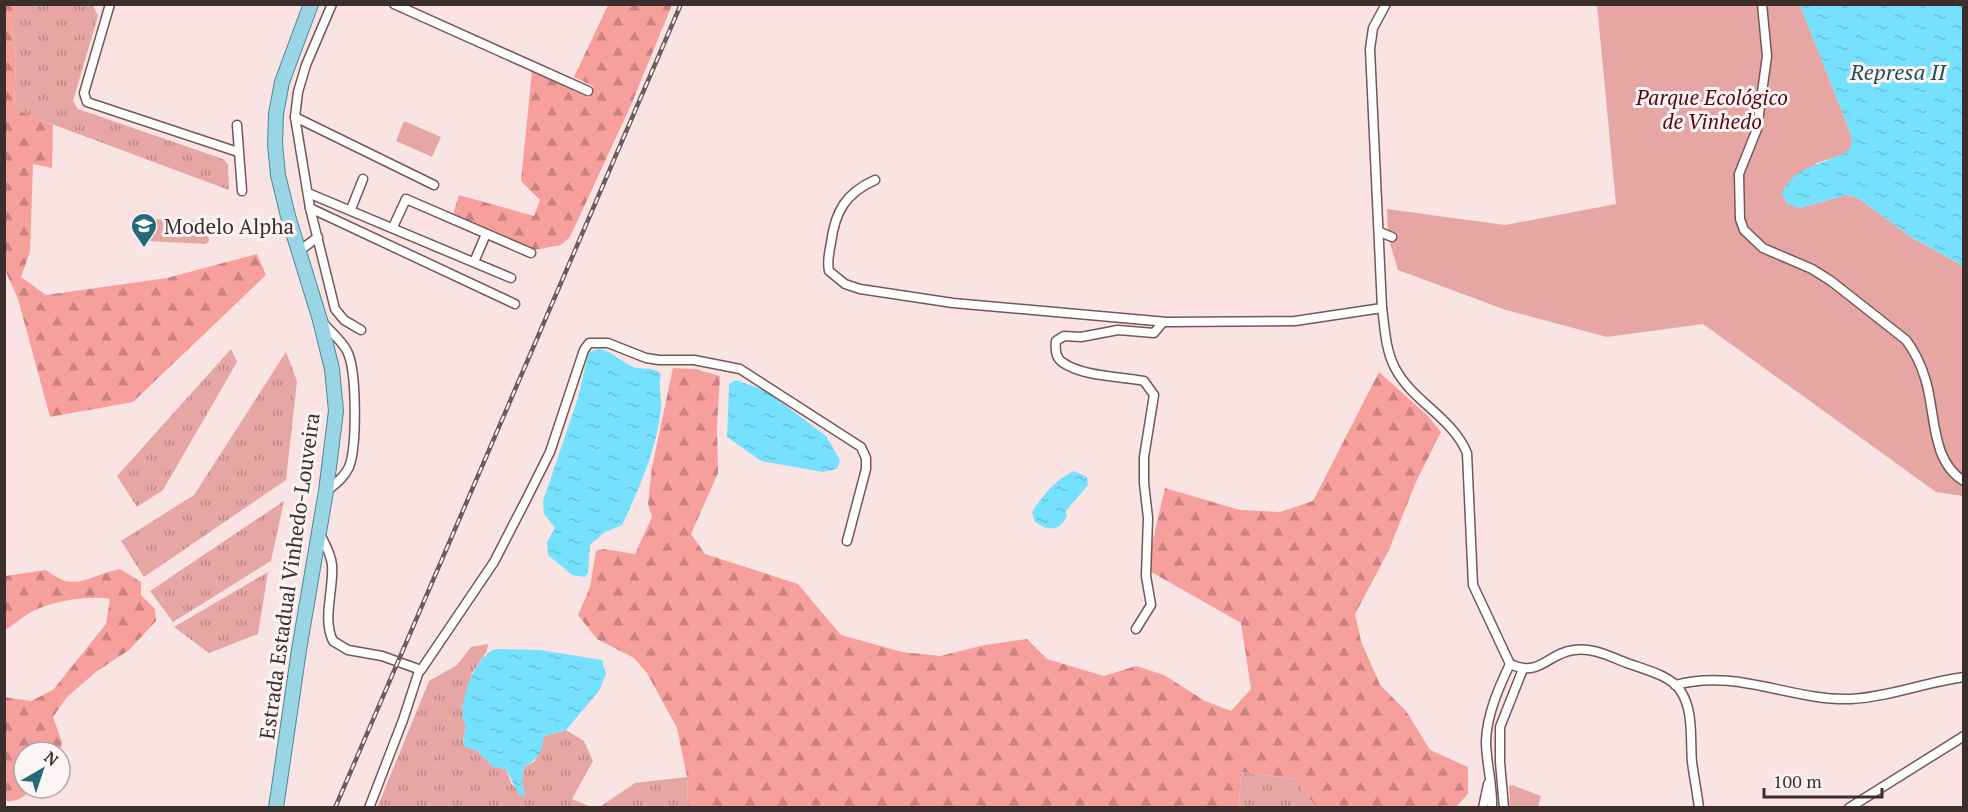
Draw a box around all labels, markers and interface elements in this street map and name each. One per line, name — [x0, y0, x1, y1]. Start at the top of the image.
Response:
water label: Represa II — [1849, 57, 1947, 86]
park label: Parque Ecológico de Vinhedo — [1635, 83, 1788, 135]
school or university icon: Modelo Alpha — [129, 211, 159, 249]
place label: Modelo Alpha — [164, 212, 295, 240]
street label: Estrada Estadual Vinhedo-Louveira — [252, 411, 326, 741]
north arrow — [12, 740, 72, 800]
text: N — [40, 746, 63, 771]
scale bar — [1764, 761, 1882, 799]
text: 100 m — [1773, 769, 1822, 793]

